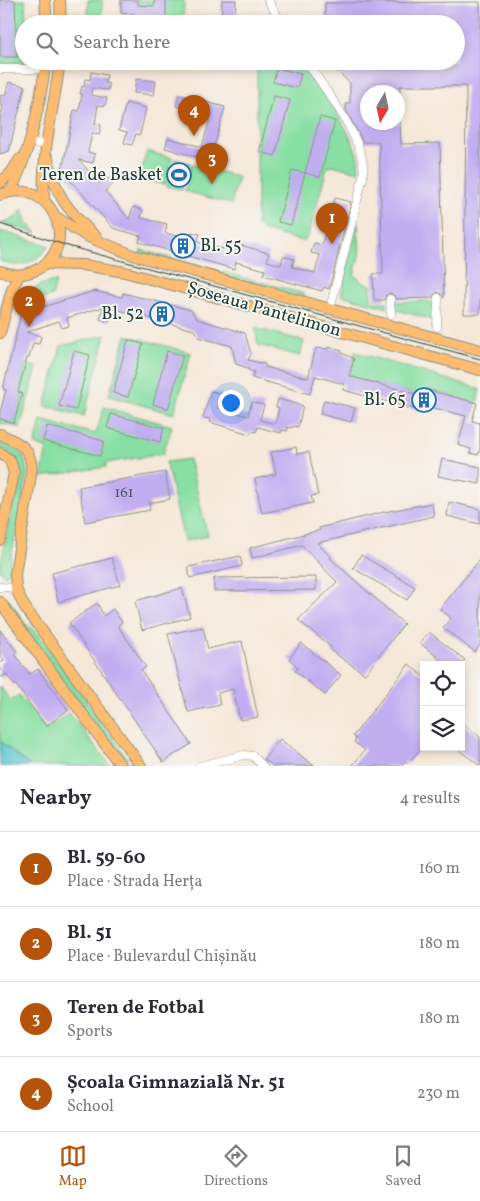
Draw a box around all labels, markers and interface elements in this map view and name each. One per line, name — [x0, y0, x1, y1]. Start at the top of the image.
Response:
search box — [15, 15, 465, 70]
icon: search — [33, 29, 61, 57]
text: Search here — [73, 30, 170, 56]
north arrow — [360, 85, 405, 130]
pin: 4 — [178, 95, 210, 136]
pin: 3 — [196, 143, 228, 184]
sports icon: Teren de Basket — [166, 162, 192, 188]
place label: Teren de Basket — [39, 163, 162, 188]
pin: 1 — [316, 203, 348, 244]
building icon: Bl. 55 — [170, 233, 196, 259]
place label: Bl. 55 — [200, 234, 242, 259]
street label: Șoseaua Pantelimon — [184, 276, 344, 344]
pin: 2 — [13, 286, 45, 327]
building icon: Bl. 52 — [149, 301, 175, 327]
place label: Bl. 52 — [101, 302, 144, 327]
building icon: Bl. 65 — [411, 387, 437, 413]
place label: Bl. 65 — [364, 388, 406, 413]
your location — [218, 390, 244, 416]
house number: 161 — [114, 483, 134, 504]
map controls — [420, 661, 465, 751]
button: locate — [420, 661, 465, 706]
button: layers — [420, 706, 465, 751]
text: Nearby — [20, 784, 91, 813]
text: 4 results — [400, 788, 460, 810]
text: Bl. 59-60 — [67, 845, 145, 871]
text: 1 — [33, 858, 39, 880]
text: 160 m — [419, 858, 460, 880]
text: Place · Strada Herța — [67, 871, 203, 893]
text: Bl. 51 — [67, 920, 112, 946]
text: 2 — [32, 933, 40, 955]
text: 180 m — [419, 933, 460, 955]
text: Place · Bulevardul Chișinău — [67, 946, 257, 968]
text: Teren de Fotbal — [67, 995, 204, 1021]
text: 3 — [32, 1008, 40, 1030]
text: 180 m — [419, 1008, 460, 1030]
text: Sports — [67, 1021, 113, 1043]
text: Școala Gimnazială Nr. 51 — [67, 1070, 285, 1096]
text: 4 — [31, 1083, 41, 1105]
text: 230 m — [417, 1083, 460, 1105]
text: School — [67, 1096, 114, 1118]
tab: Map — [59, 1142, 87, 1191]
tab: Directions — [204, 1142, 268, 1191]
tab: Saved — [385, 1142, 421, 1191]

